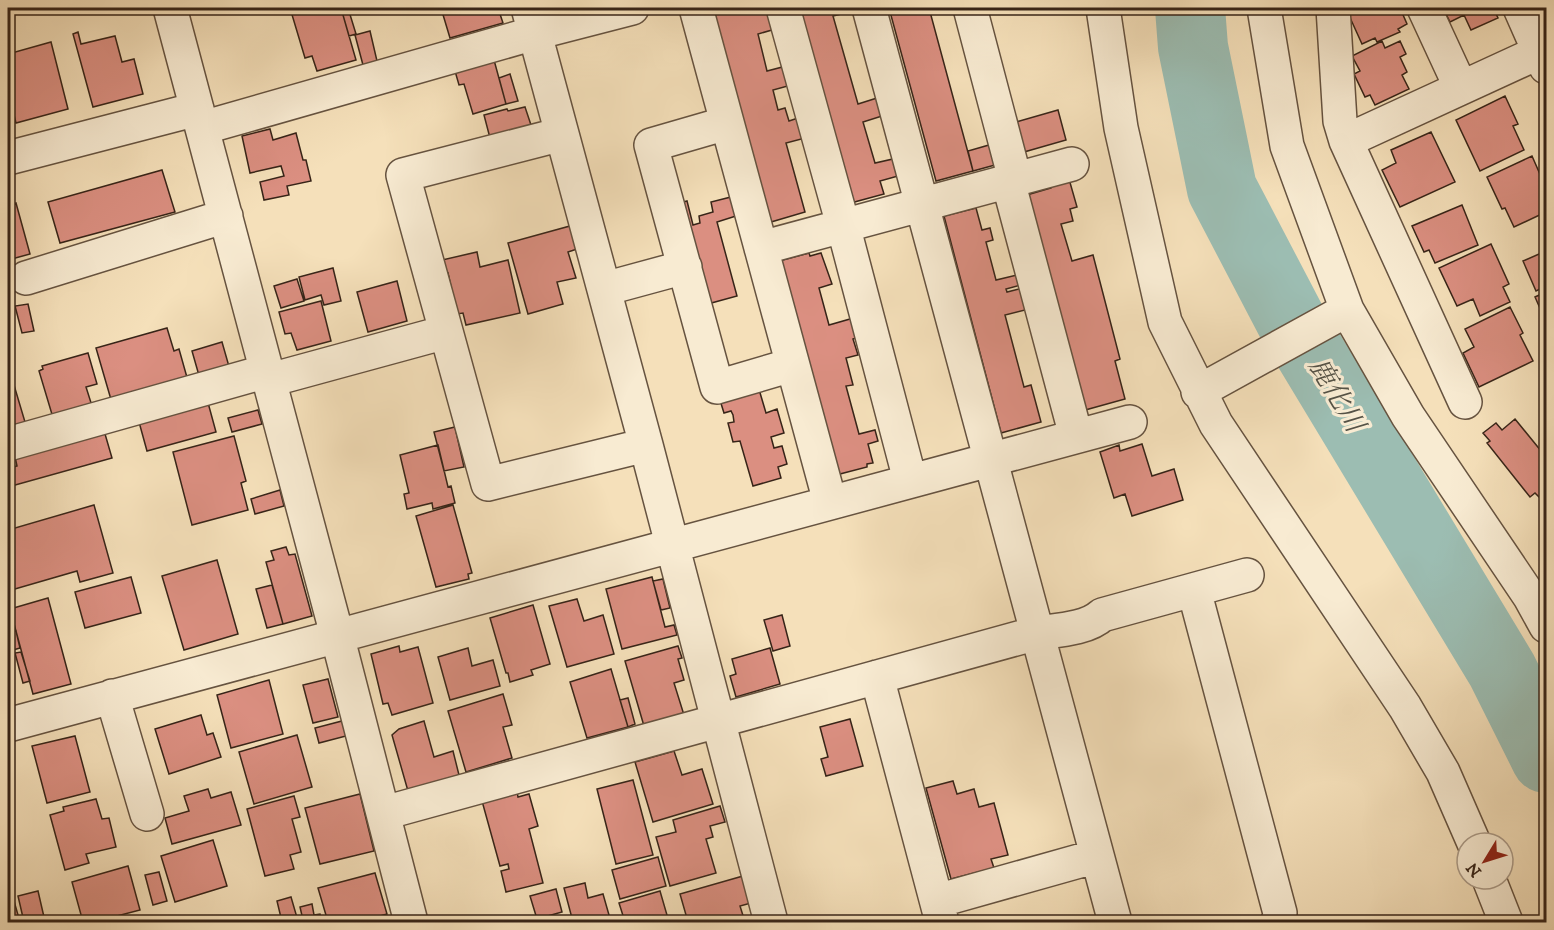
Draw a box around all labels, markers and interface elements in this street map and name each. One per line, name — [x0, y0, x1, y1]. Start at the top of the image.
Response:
water label: 鹿化川 — [1301, 352, 1373, 441]
north arrow — [1455, 831, 1515, 891]
text: N — [1462, 858, 1486, 881]

